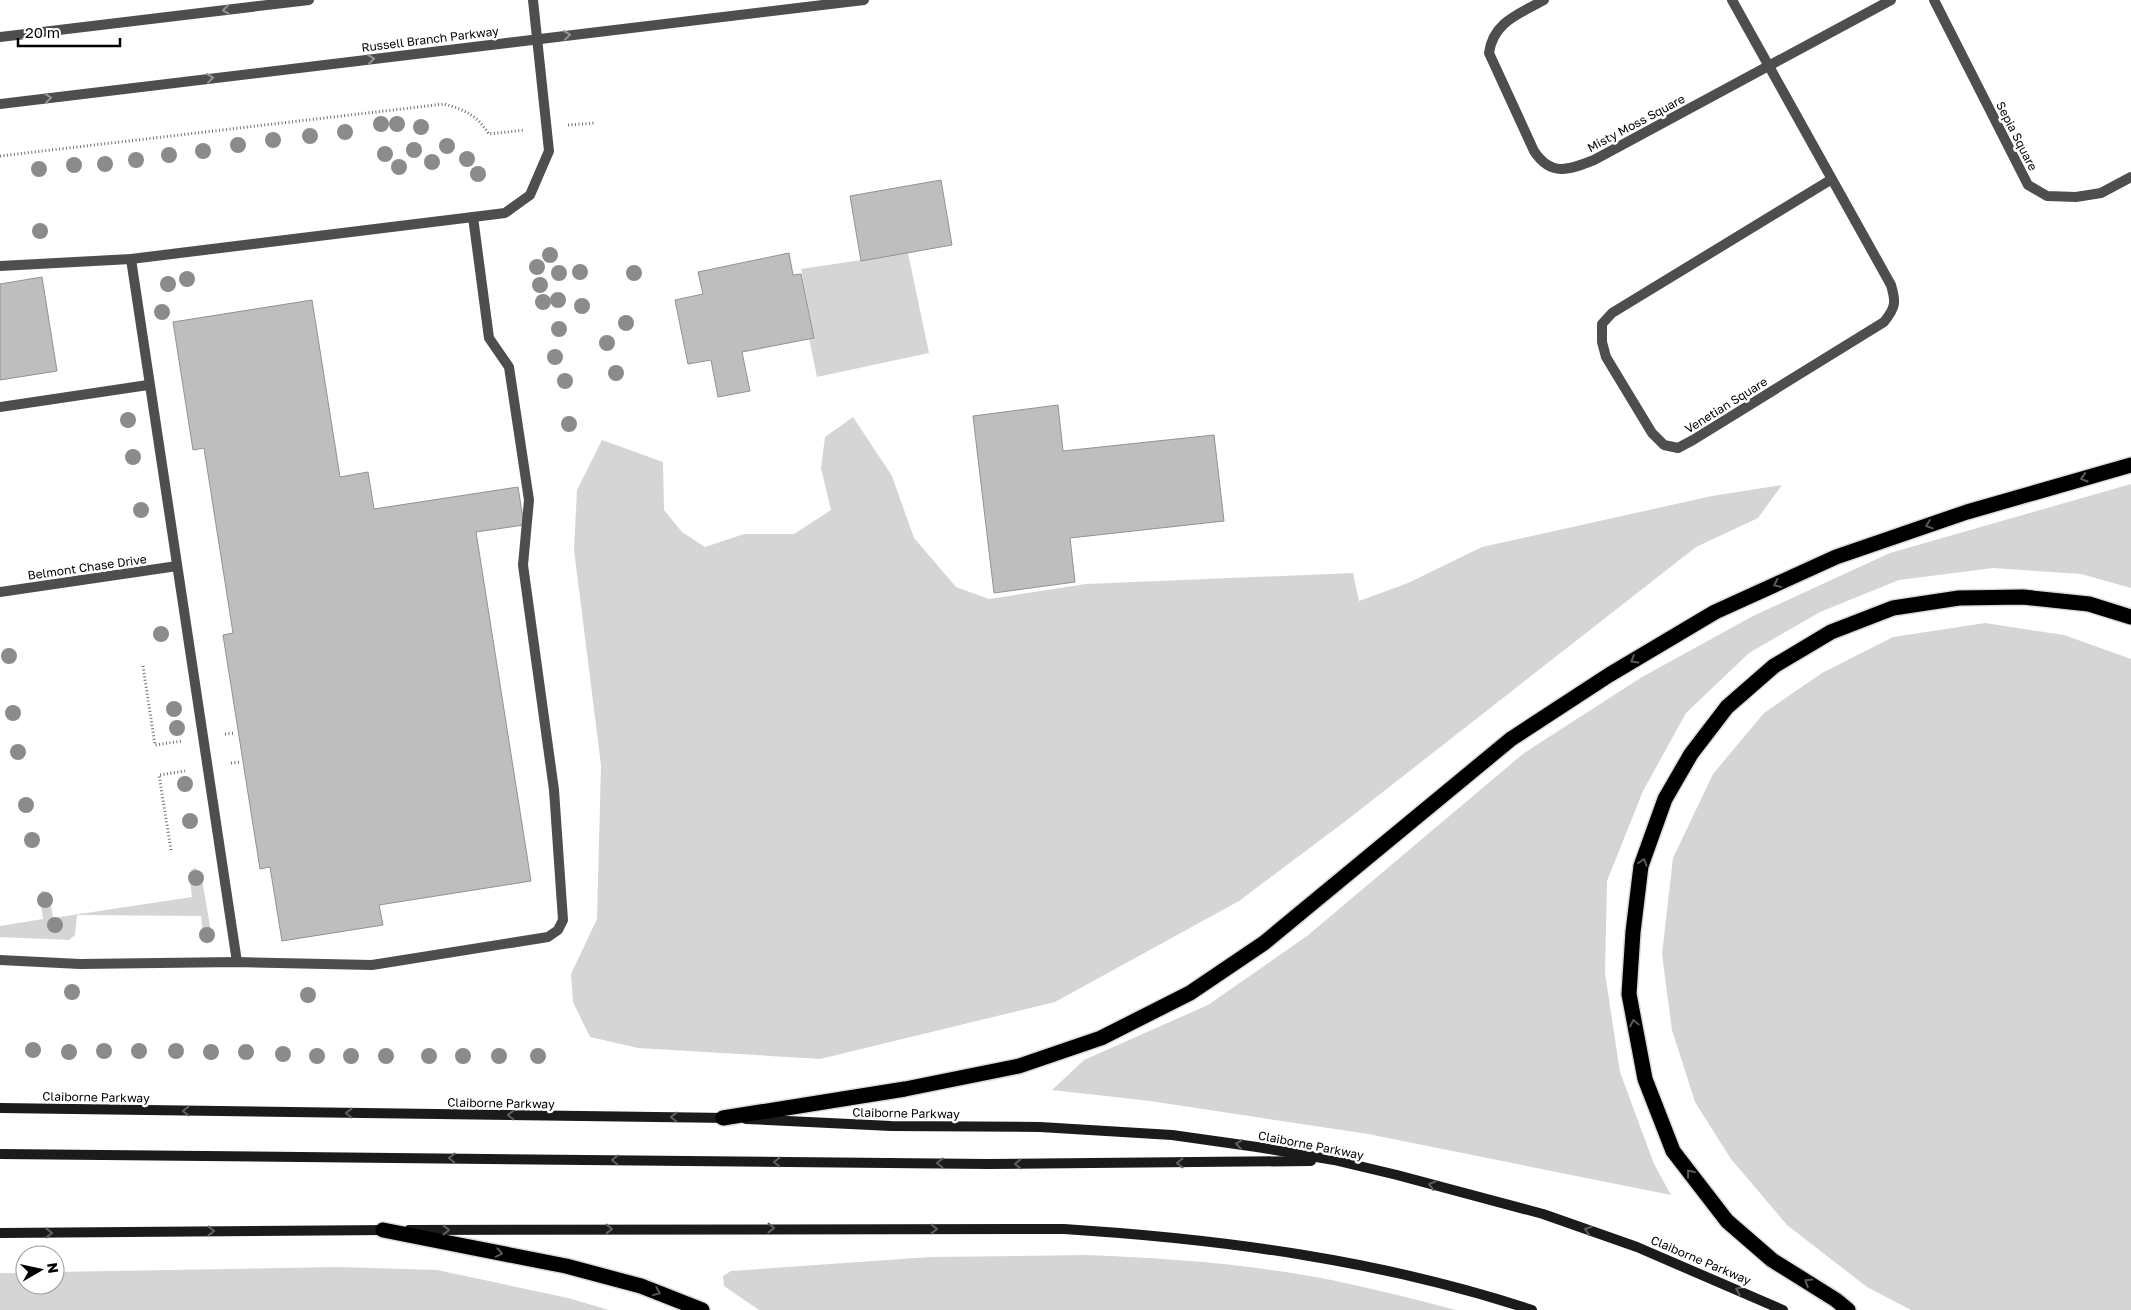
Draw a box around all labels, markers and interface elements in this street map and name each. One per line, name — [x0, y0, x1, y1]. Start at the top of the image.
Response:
one-way arrow — [222, 4, 230, 15]
scale bar — [18, 15, 120, 47]
text: 20 m — [25, 23, 60, 41]
street label: Russell Branch Parkway — [361, 23, 500, 55]
one-way arrow — [563, 30, 571, 41]
one-way arrow — [367, 54, 375, 65]
one-way arrow — [206, 73, 214, 84]
street label: Misty Moss Square — [1585, 91, 1687, 155]
one-way arrow — [45, 93, 53, 104]
street label: Sepia Square — [1993, 99, 2041, 173]
street label: Venetian Square — [1682, 374, 1770, 436]
one-way arrow — [2081, 473, 2089, 483]
one-way arrow — [1925, 519, 1933, 529]
street label: Belmont Chase Drive — [26, 551, 148, 583]
one-way arrow — [1773, 577, 1782, 588]
one-way arrow — [1631, 654, 1640, 664]
one-way arrow — [1638, 858, 1648, 866]
one-way arrow — [1630, 1018, 1640, 1027]
street label: Claiborne Parkway — [42, 1089, 150, 1105]
street label: Claiborne Parkway — [447, 1095, 555, 1111]
street label: Claiborne Parkway — [852, 1105, 960, 1121]
one-way arrow — [182, 1106, 190, 1116]
one-way arrow — [345, 1108, 352, 1118]
one-way arrow — [507, 1110, 515, 1120]
one-way arrow — [670, 1112, 678, 1123]
street label: Claiborne Parkway — [1257, 1127, 1365, 1163]
one-way arrow — [1235, 1139, 1243, 1150]
one-way arrow — [448, 1153, 456, 1163]
one-way arrow — [610, 1155, 618, 1165]
one-way arrow — [773, 1157, 780, 1167]
one-way arrow — [935, 1158, 943, 1168]
one-way arrow — [1176, 1158, 1184, 1168]
one-way arrow — [1014, 1159, 1022, 1169]
one-way arrow — [1687, 1170, 1695, 1179]
one-way arrow — [1428, 1180, 1437, 1190]
one-way arrow — [768, 1223, 775, 1233]
one-way arrow — [605, 1224, 613, 1234]
one-way arrow — [930, 1224, 938, 1234]
one-way arrow — [442, 1225, 450, 1235]
one-way arrow — [207, 1226, 215, 1237]
one-way arrow — [1584, 1226, 1593, 1236]
one-way arrow — [45, 1228, 53, 1238]
street label: Claiborne Parkway — [1649, 1232, 1754, 1288]
north arrow — [15, 1245, 65, 1295]
one-way arrow — [495, 1247, 504, 1258]
text: N — [44, 1261, 63, 1274]
one-way arrow — [1805, 1279, 1814, 1289]
one-way arrow — [652, 1285, 661, 1296]
one-way arrow — [1735, 1286, 1744, 1297]

